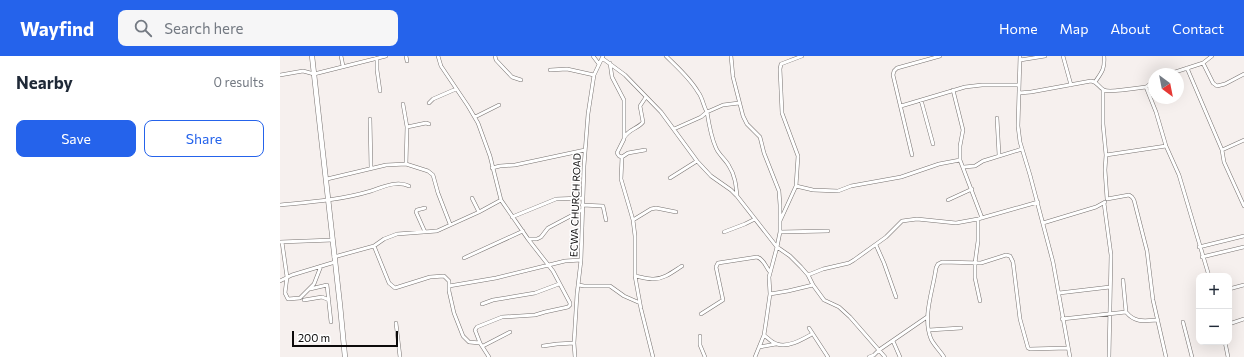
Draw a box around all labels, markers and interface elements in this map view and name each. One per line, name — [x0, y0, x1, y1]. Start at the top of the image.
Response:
search box — [118, 10, 398, 46]
text: Wayfind — [20, 17, 94, 40]
icon: search — [132, 17, 154, 39]
text: Search here — [164, 19, 244, 37]
text: Home — [999, 20, 1038, 37]
text: Map — [1060, 20, 1088, 37]
text: About — [1110, 20, 1150, 37]
text: Contact — [1172, 20, 1224, 37]
north arrow — [1148, 68, 1184, 104]
text: Nearby — [16, 72, 73, 93]
text: 0 results — [213, 74, 264, 90]
button: Save — [16, 120, 136, 157]
button: Share — [144, 120, 264, 157]
street label: ECWA CHURCH ROAD — [567, 153, 583, 257]
map controls — [1196, 273, 1232, 345]
button: + — [1196, 273, 1232, 309]
button: − — [1196, 309, 1232, 345]
scale bar — [292, 329, 398, 348]
text: 200 m — [298, 331, 330, 344]

